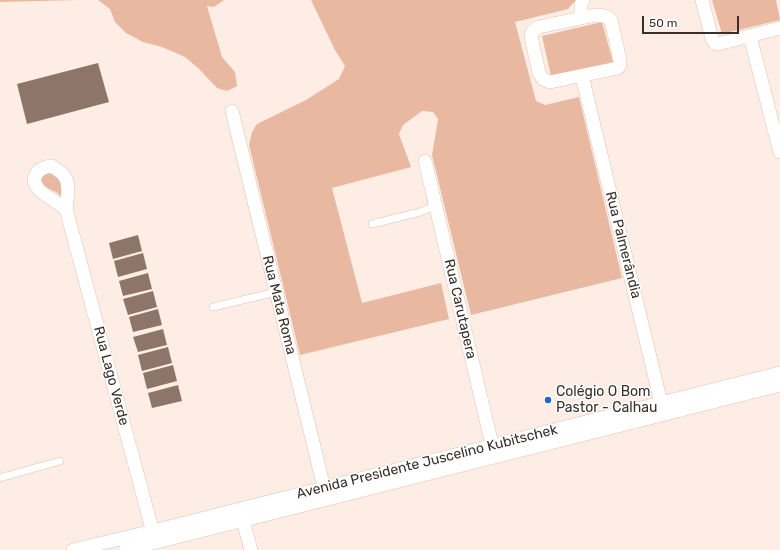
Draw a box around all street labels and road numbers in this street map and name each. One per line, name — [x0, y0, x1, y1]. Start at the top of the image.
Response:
street label: Rua Palmerândia — [602, 190, 644, 300]
street label: Rua Mata Roma — [259, 254, 299, 356]
street label: Rua Carutapera — [440, 257, 480, 361]
street label: Rua Lago Verde — [90, 325, 132, 427]
street label: Avenida Presidente Juscelino Kubitschek — [295, 421, 559, 503]

